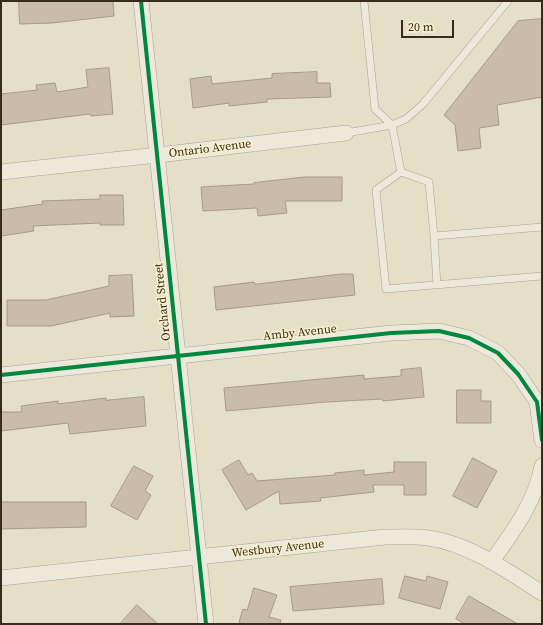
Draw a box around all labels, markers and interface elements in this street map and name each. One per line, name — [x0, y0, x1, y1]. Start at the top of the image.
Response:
scale bar — [403, 12, 456, 38]
text: 20 m — [408, 19, 434, 35]
street label: Ontario Avenue — [168, 137, 252, 161]
street label: Orchard Street — [152, 262, 174, 342]
street label: Amby Avenue — [262, 322, 338, 344]
street label: Westbury Avenue — [231, 537, 325, 561]

